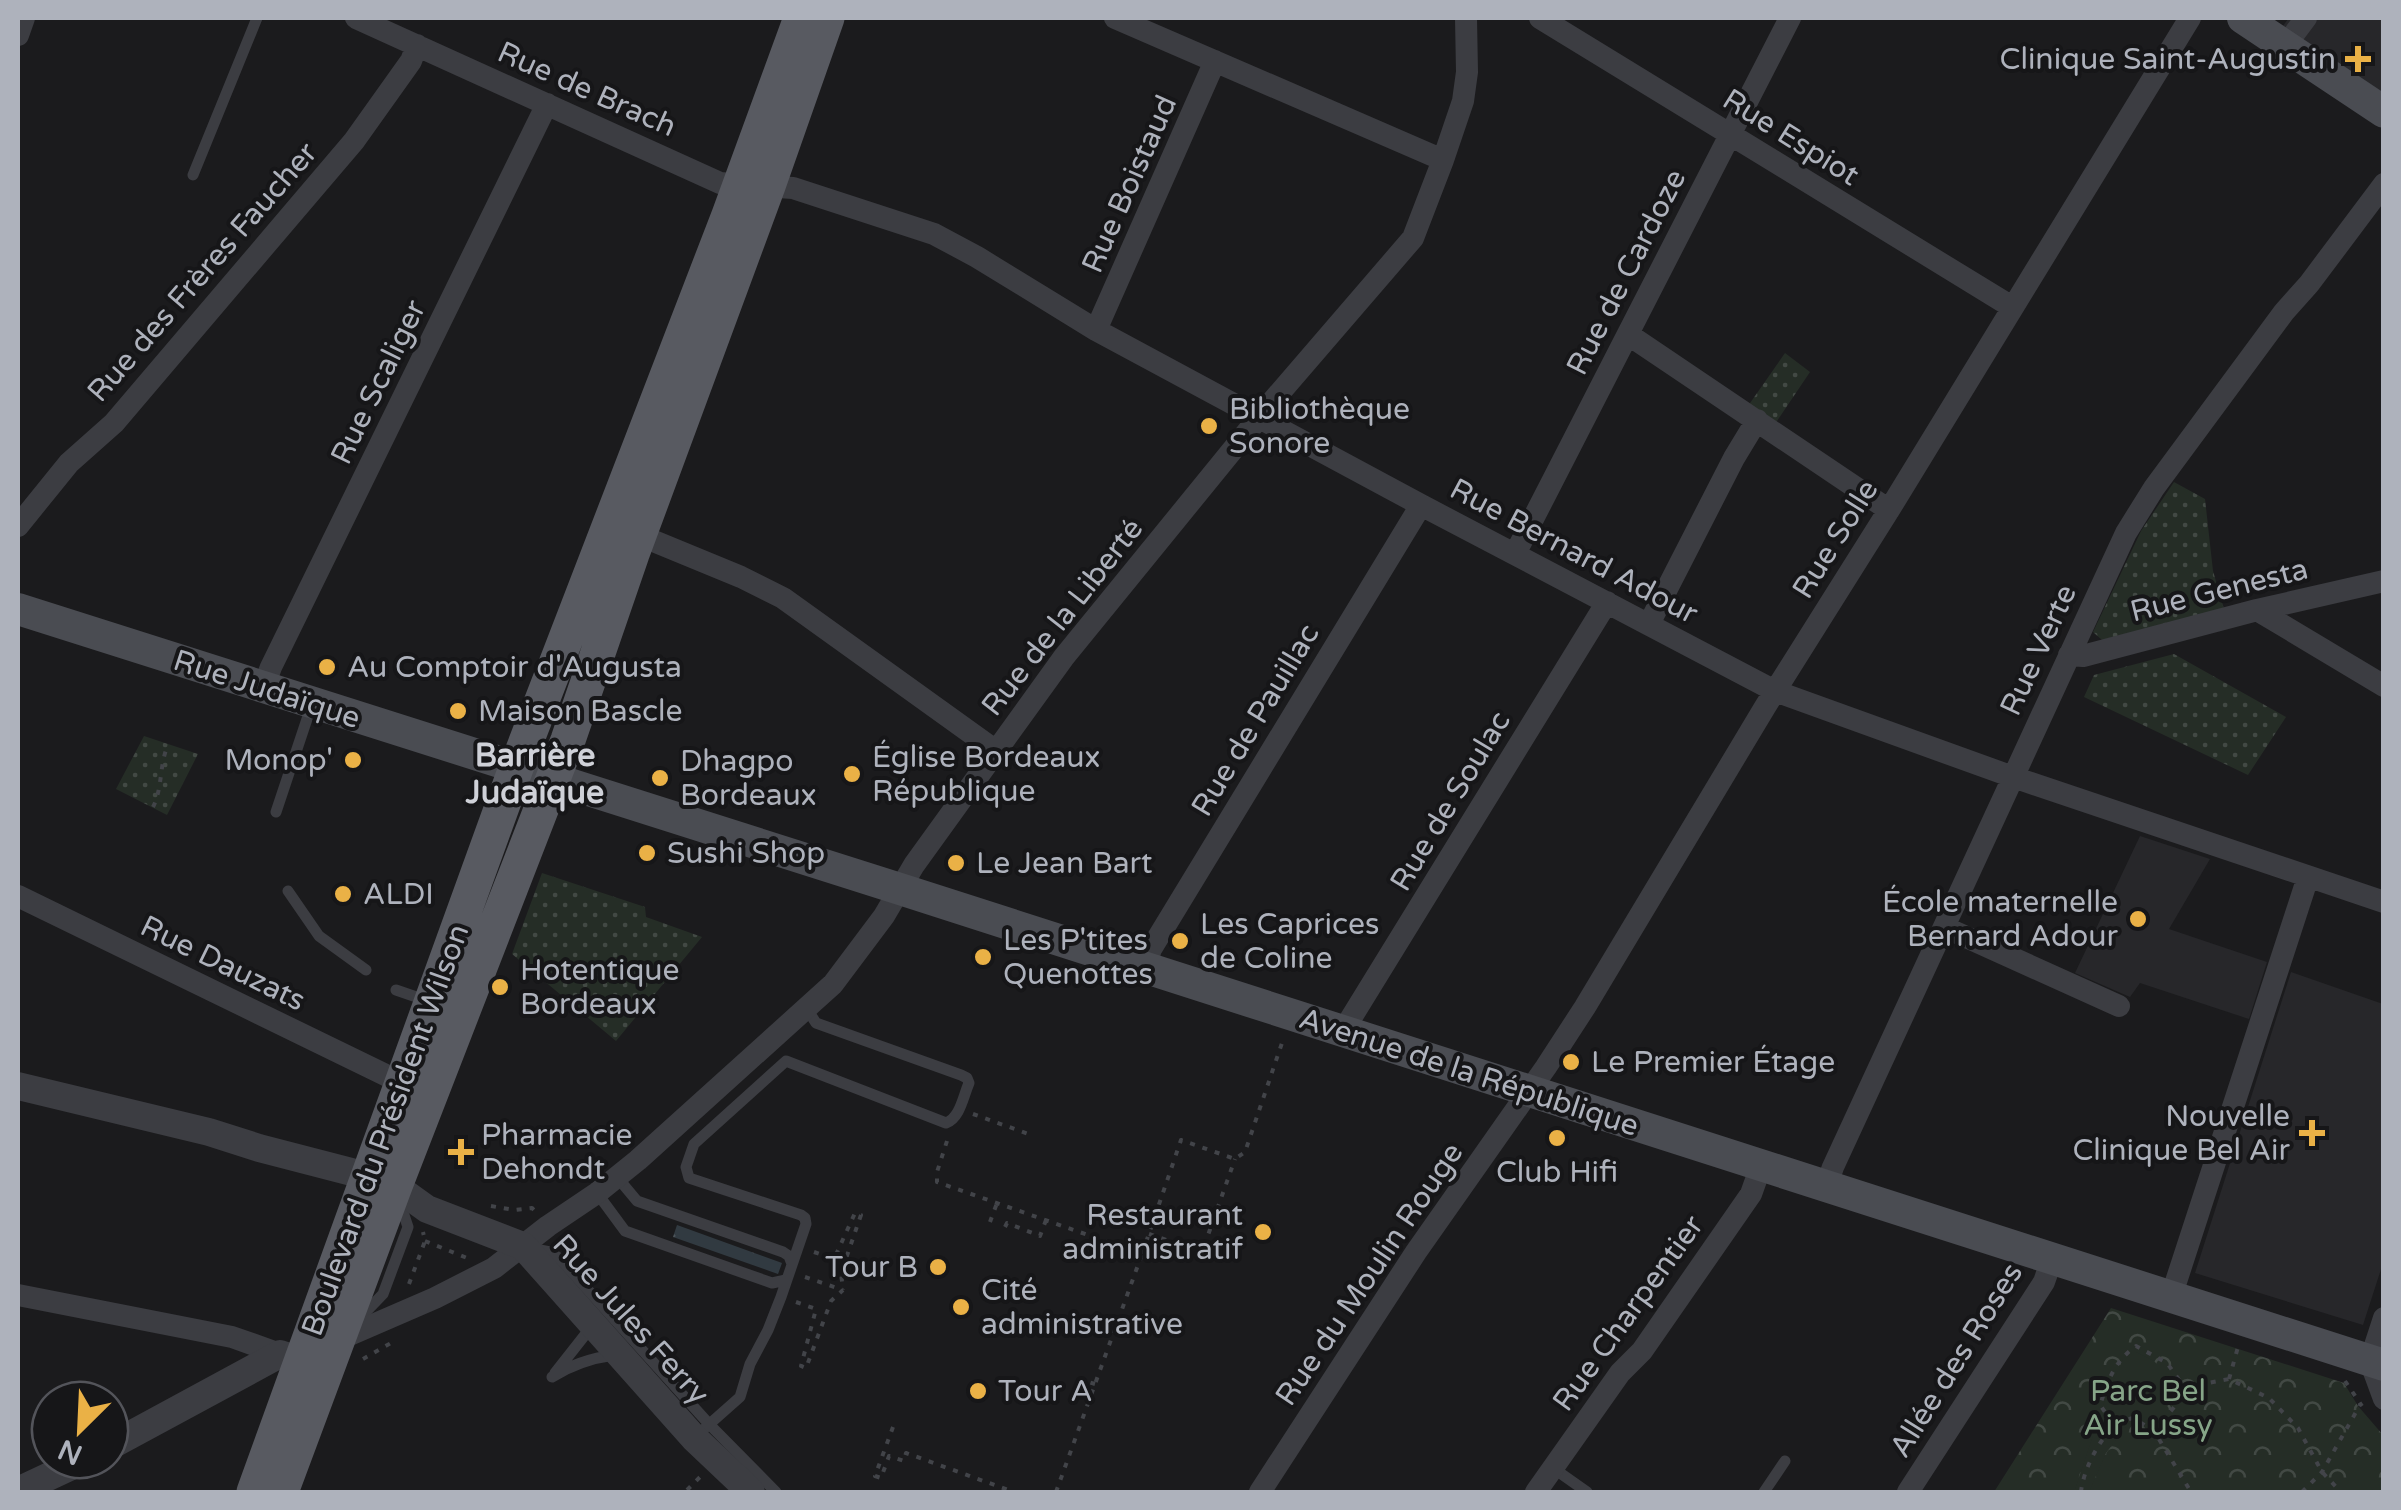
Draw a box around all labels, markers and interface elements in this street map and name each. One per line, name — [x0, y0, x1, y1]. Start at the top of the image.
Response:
street label: Rue de Brach — [492, 34, 682, 145]
place label: Clinique Saint-Augustin — [2000, 41, 2336, 78]
marker: Clinique Saint-Augustin — [2345, 46, 2371, 72]
street label: Rue Espiot — [1716, 81, 1866, 194]
street label: Rue Boistaud — [1074, 90, 1185, 279]
street label: Rue des Frères Faucher — [80, 135, 326, 410]
street label: Rue de Cardoze — [1559, 163, 1694, 381]
street label: Rue Scaliger — [323, 294, 434, 470]
place label: Bibliothèque Sonore — [1229, 391, 1410, 462]
marker: Bibliothèque Sonore — [1198, 415, 1220, 437]
street label: Rue Bernard Adour — [1444, 470, 1704, 633]
street label: Rue Solle — [1784, 473, 1886, 605]
street label: Rue de la Liberté — [974, 511, 1151, 724]
street label: Rue Genesta — [2126, 551, 2312, 630]
street label: Rue Verte — [1992, 579, 2085, 722]
street label: Rue de Pauillac — [1183, 617, 1327, 823]
street label: Rue Judaïque — [169, 642, 365, 737]
place label: Au Comptoir d'Augusta — [347, 649, 682, 686]
marker: Au Comptoir d'Augusta — [316, 656, 338, 678]
place label: Maison Bascle — [478, 693, 683, 730]
marker: Maison Bascle — [447, 700, 469, 722]
street label: Rue de Soulac — [1382, 705, 1519, 898]
district label: Barrière Judaïque — [465, 737, 604, 812]
place label: Église Bordeaux République — [872, 739, 1100, 810]
place label: Monop' — [224, 742, 333, 779]
place label: Dhagpo Bordeaux — [680, 743, 817, 814]
marker: Monop' — [342, 749, 364, 771]
marker: Église Bordeaux République — [841, 763, 863, 785]
marker: Dhagpo Bordeaux — [649, 767, 671, 789]
place label: Sushi Shop — [667, 835, 825, 872]
marker: Sushi Shop — [636, 842, 658, 864]
place label: Le Jean Bart — [976, 845, 1153, 882]
marker: Le Jean Bart — [945, 852, 967, 874]
place label: ALDI — [363, 876, 434, 913]
marker: ALDI — [332, 883, 354, 905]
place label: École maternelle Bernard Adour — [1882, 884, 2119, 955]
place label: Les Caprices de Coline — [1200, 906, 1379, 977]
street label: Rue Dauzats — [134, 908, 311, 1019]
marker: École maternelle Bernard Adour — [2127, 908, 2149, 930]
street label: Boulevard du Président Wilson — [294, 919, 477, 1341]
place label: Les P'tites Quenottes — [1003, 922, 1153, 993]
marker: Les Caprices de Coline — [1169, 930, 1191, 952]
marker: Les P'tites Quenottes — [972, 946, 994, 968]
place label: Hotentique Bordeaux — [520, 952, 680, 1023]
marker: Hotentique Bordeaux — [489, 976, 511, 998]
street label: Avenue de la République — [1295, 1000, 1643, 1145]
place label: Le Premier Étage — [1591, 1044, 1835, 1081]
marker: Le Premier Étage — [1560, 1051, 1582, 1073]
place label: Nouvelle Clinique Bel Air — [2072, 1098, 2291, 1169]
place label: Pharmacie Dehondt — [481, 1117, 632, 1188]
marker: Nouvelle Clinique Bel Air — [2299, 1120, 2325, 1146]
marker: Club Hifi — [1546, 1127, 1568, 1149]
street label: Rue du Moulin Rouge — [1268, 1136, 1471, 1413]
marker: Pharmacie Dehondt — [450, 1141, 472, 1163]
place label: Club Hifi — [1496, 1154, 1618, 1191]
place label: Restaurant administratif — [1062, 1197, 1244, 1268]
street label: Rue Charpentier — [1545, 1208, 1712, 1418]
marker: Restaurant administratif — [1252, 1221, 1274, 1243]
street label: Rue Jules Ferry — [544, 1227, 717, 1412]
place label: Tour B — [825, 1249, 918, 1286]
marker: Tour B — [927, 1256, 949, 1278]
street label: Allée des Roses — [1882, 1256, 2031, 1464]
place label: Cité administrative — [981, 1272, 1183, 1343]
marker: Cité administrative — [950, 1296, 972, 1318]
place label: Tour A — [998, 1373, 1093, 1410]
park label: Parc Bel Air Lussy — [2083, 1373, 2213, 1444]
north arrow — [30, 1380, 130, 1480]
marker: Tour A — [967, 1380, 989, 1402]
text: N — [53, 1432, 87, 1472]

